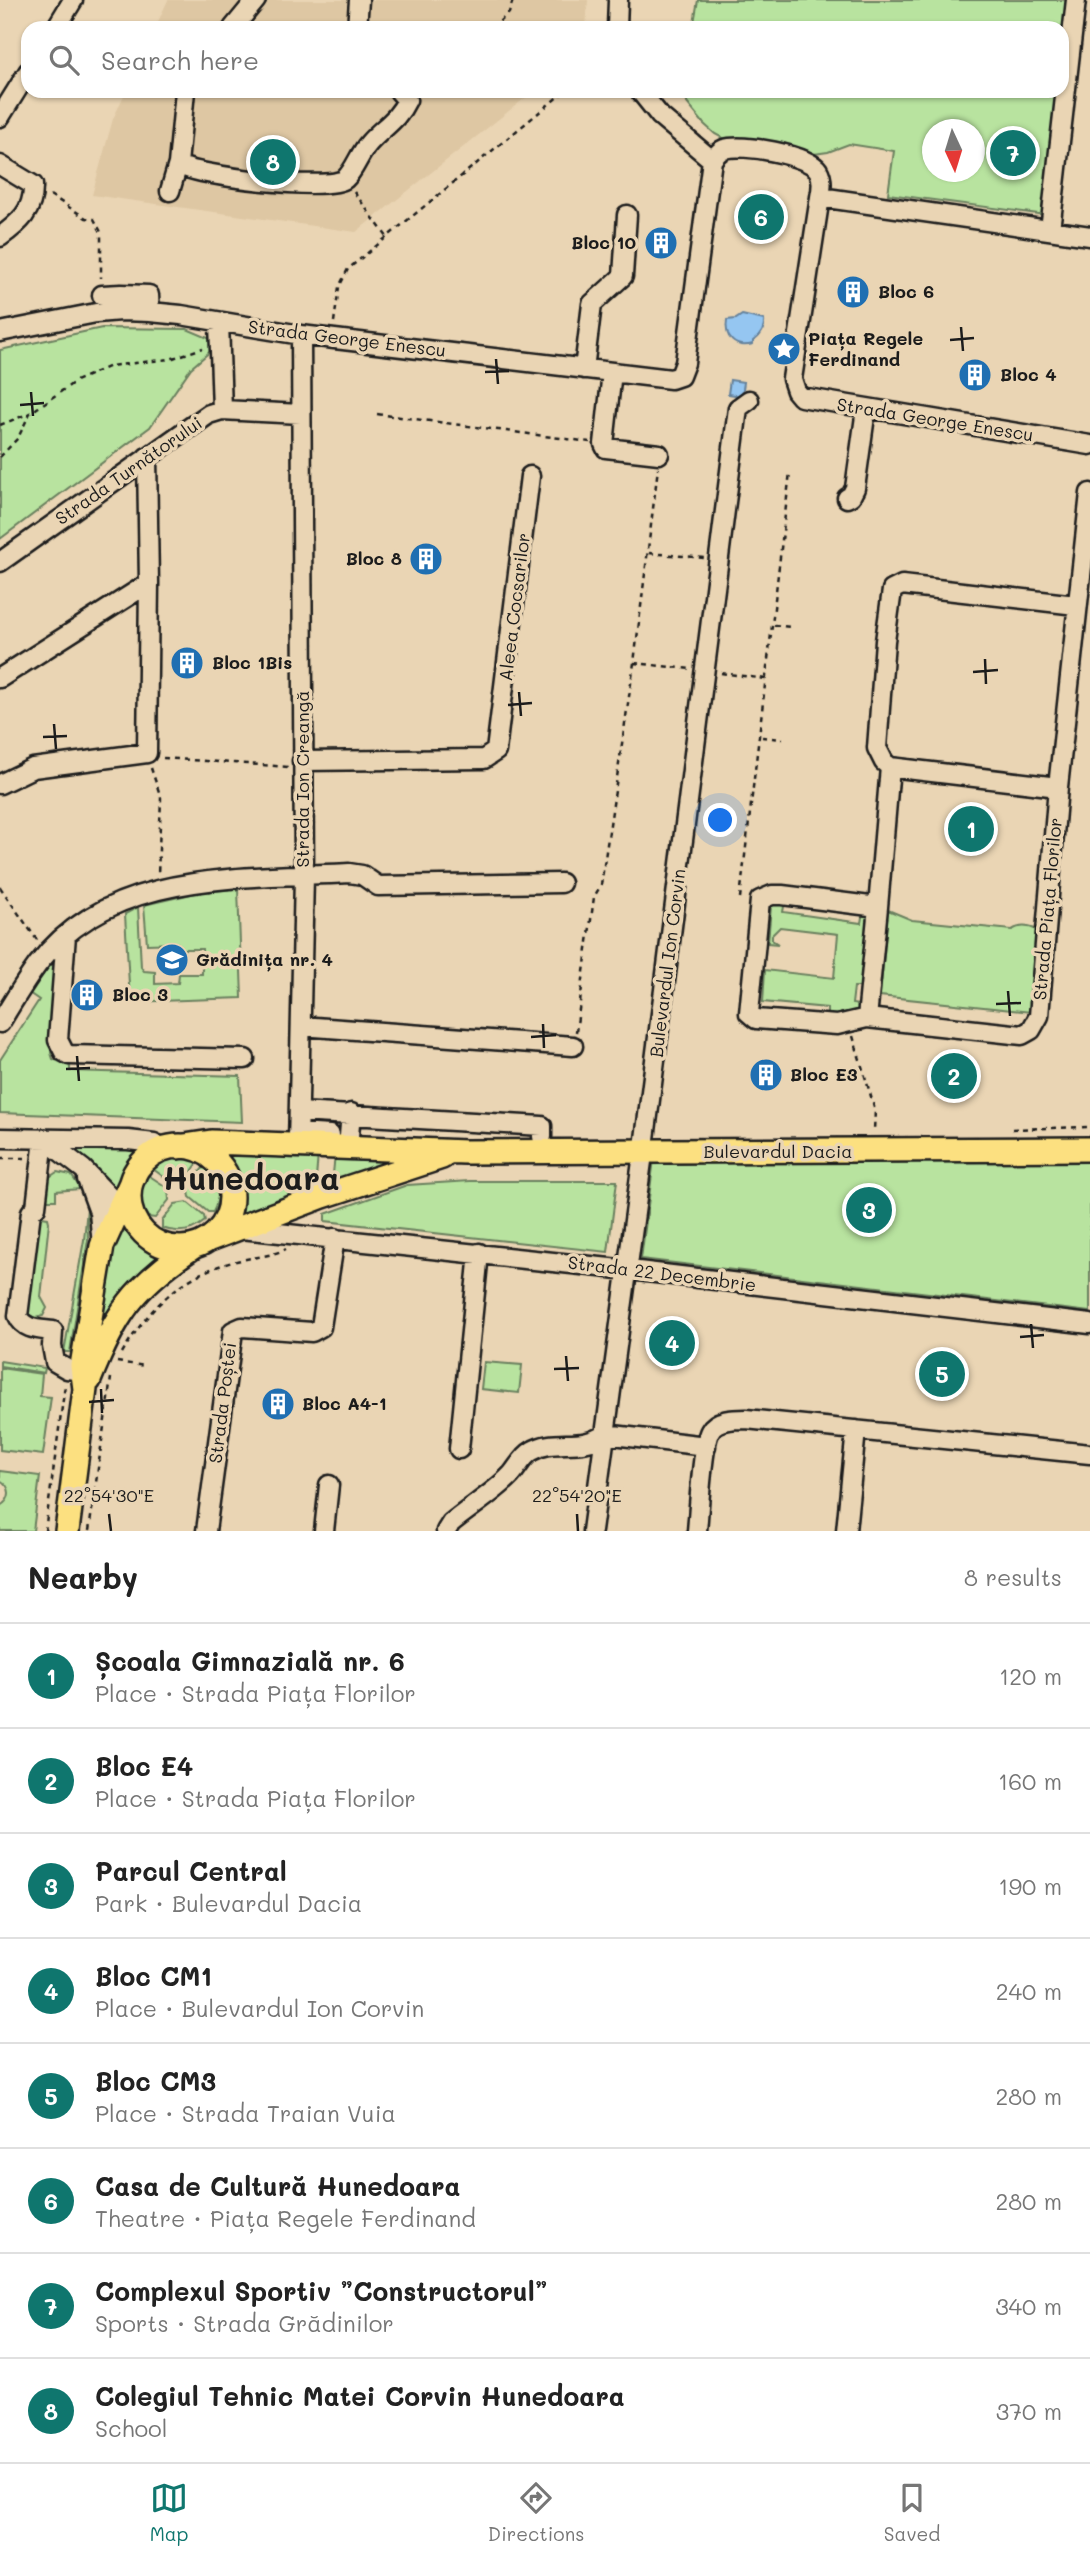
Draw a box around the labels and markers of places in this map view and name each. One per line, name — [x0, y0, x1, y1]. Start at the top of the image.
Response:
pin: 7 — [990, 127, 1036, 179]
pin: 8 — [250, 136, 296, 188]
pin: 6 — [738, 191, 784, 243]
building icon: Bloc 10 — [642, 224, 680, 262]
place label: Bloc 10 — [571, 230, 636, 254]
building icon: Bloc 6 — [834, 273, 872, 311]
place label: Bloc 6 — [878, 279, 934, 303]
place label: Piața Regele Ferdinand — [808, 326, 923, 371]
place icon: Piața Regele Ferdinand — [765, 330, 803, 368]
building icon: Bloc 4 — [956, 356, 994, 394]
place label: Bloc 4 — [1000, 362, 1057, 386]
building icon: Bloc 8 — [407, 540, 445, 578]
place label: Bloc 8 — [346, 546, 402, 570]
building icon: Bloc 1Bis — [168, 644, 206, 682]
place label: Bloc 1Bis — [212, 650, 292, 674]
pin: 1 — [948, 803, 994, 855]
school or university icon: Grădinița nr. 4 — [153, 941, 191, 979]
place label: Grădinița nr. 4 — [196, 947, 333, 972]
building icon: Bloc 3 — [68, 976, 106, 1014]
place label: Bloc 3 — [112, 982, 168, 1006]
pin: 2 — [931, 1050, 977, 1102]
building icon: Bloc E3 — [747, 1056, 785, 1094]
place label: Bloc E3 — [790, 1062, 858, 1086]
pin: 3 — [846, 1184, 892, 1236]
pin: 4 — [649, 1317, 695, 1369]
pin: 5 — [919, 1348, 965, 1400]
building icon: Bloc A4-1 — [259, 1385, 297, 1423]
place label: Bloc A4-1 — [302, 1391, 387, 1415]

